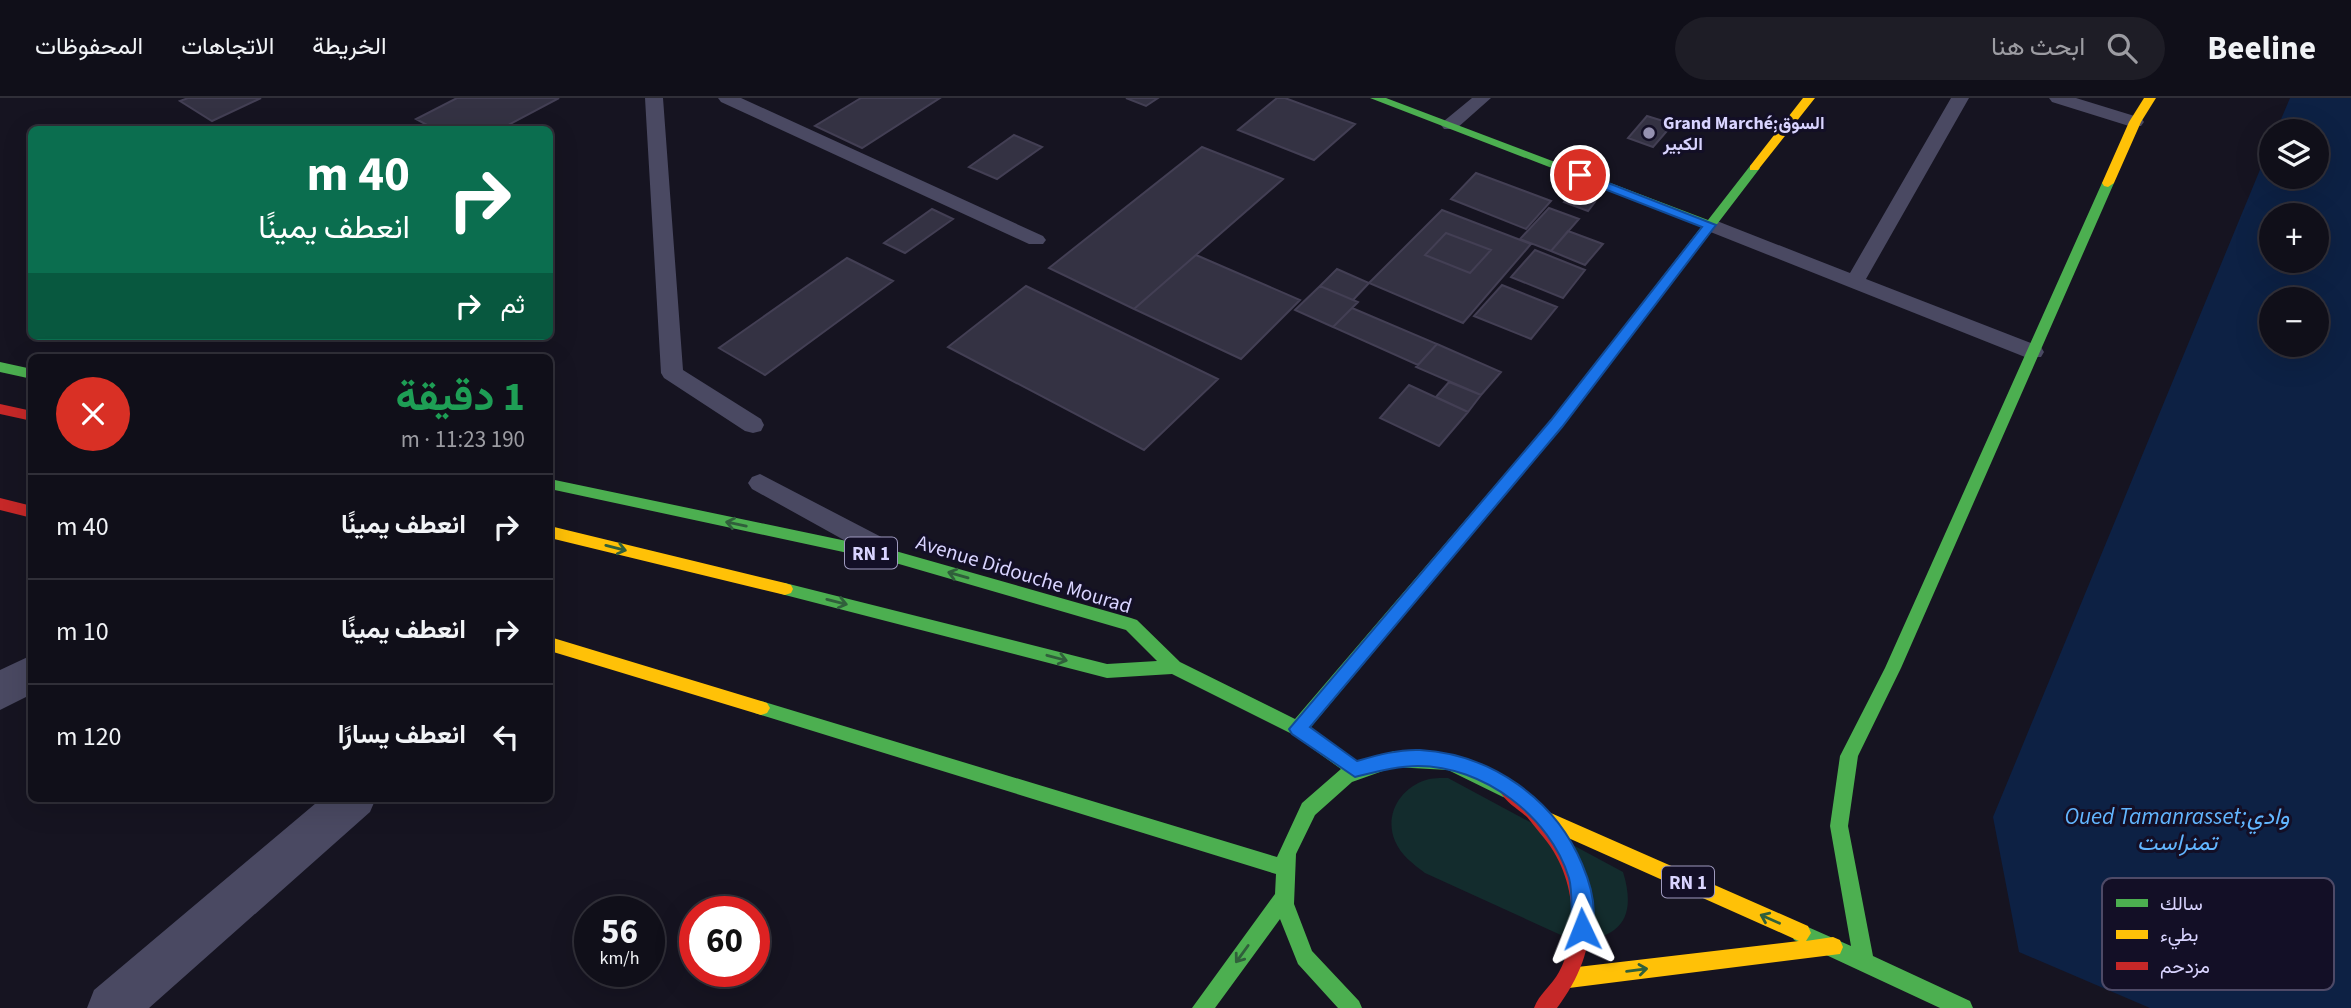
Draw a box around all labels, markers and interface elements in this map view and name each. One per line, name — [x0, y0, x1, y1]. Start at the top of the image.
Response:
search box — [1675, 17, 2165, 80]
text: Beeline — [2207, 25, 2316, 72]
text: ابحث هنا — [1991, 28, 2085, 65]
text: المحفوظات — [35, 29, 143, 64]
text: الاتجاهات — [181, 29, 274, 64]
text: الخريطة — [312, 29, 387, 64]
icon: search — [2103, 29, 2141, 67]
place label: Grand Marché;السوق الكبير — [1662, 111, 1825, 157]
map controls — [2259, 119, 2329, 357]
button: layers — [2259, 119, 2329, 189]
marker: Grand Marché;السوق الكبير — [1641, 125, 1657, 141]
text: 40 m — [306, 140, 410, 210]
pin — [1550, 145, 1610, 205]
icon: right — [434, 154, 525, 245]
icon: arrive — [1561, 156, 1599, 194]
button: + — [2259, 203, 2329, 273]
text: انعطف يمينًا — [258, 205, 410, 251]
text: ثم — [501, 286, 525, 323]
icon: right — [449, 287, 487, 325]
button: − — [2259, 287, 2329, 357]
text: 1 دقيقة — [395, 367, 525, 427]
button: close — [56, 377, 130, 451]
text: 190 m · 11:23 — [401, 423, 525, 456]
text: انعطف يمينًا — [341, 506, 466, 543]
text: 40 m — [56, 508, 109, 545]
icon: right — [487, 508, 525, 546]
one-way arrow — [725, 516, 748, 530]
street label: Avenue Didouche Mourad — [912, 527, 1136, 621]
road number: RN 1 — [845, 538, 897, 568]
one-way arrow — [604, 542, 627, 555]
one-way arrow — [947, 568, 969, 581]
one-way arrow — [825, 595, 848, 609]
text: انعطف يمينًا — [341, 611, 466, 648]
text: 10 m — [56, 613, 109, 650]
icon: right — [487, 613, 525, 651]
one-way arrow — [1045, 652, 1068, 665]
text: انعطف يسارًا — [338, 716, 466, 753]
text: 120 m — [56, 718, 122, 755]
icon: left — [487, 718, 525, 756]
water label: Oued Tamanrasset;وادي تمنراست — [2064, 800, 2290, 859]
road number: RN 1 — [1662, 866, 1714, 898]
legend — [2102, 878, 2334, 990]
text: سالك — [2160, 891, 2203, 918]
position arrow — [1545, 892, 1619, 966]
speed limit sign: 60 — [679, 896, 770, 987]
text: 56 — [601, 907, 638, 957]
one-way arrow — [1760, 912, 1781, 925]
text: بطيء — [2160, 922, 2198, 950]
one-way arrow — [1235, 944, 1249, 963]
text: km/h — [600, 946, 639, 971]
text: مزدحم — [2160, 954, 2210, 981]
one-way arrow — [1625, 964, 1648, 977]

